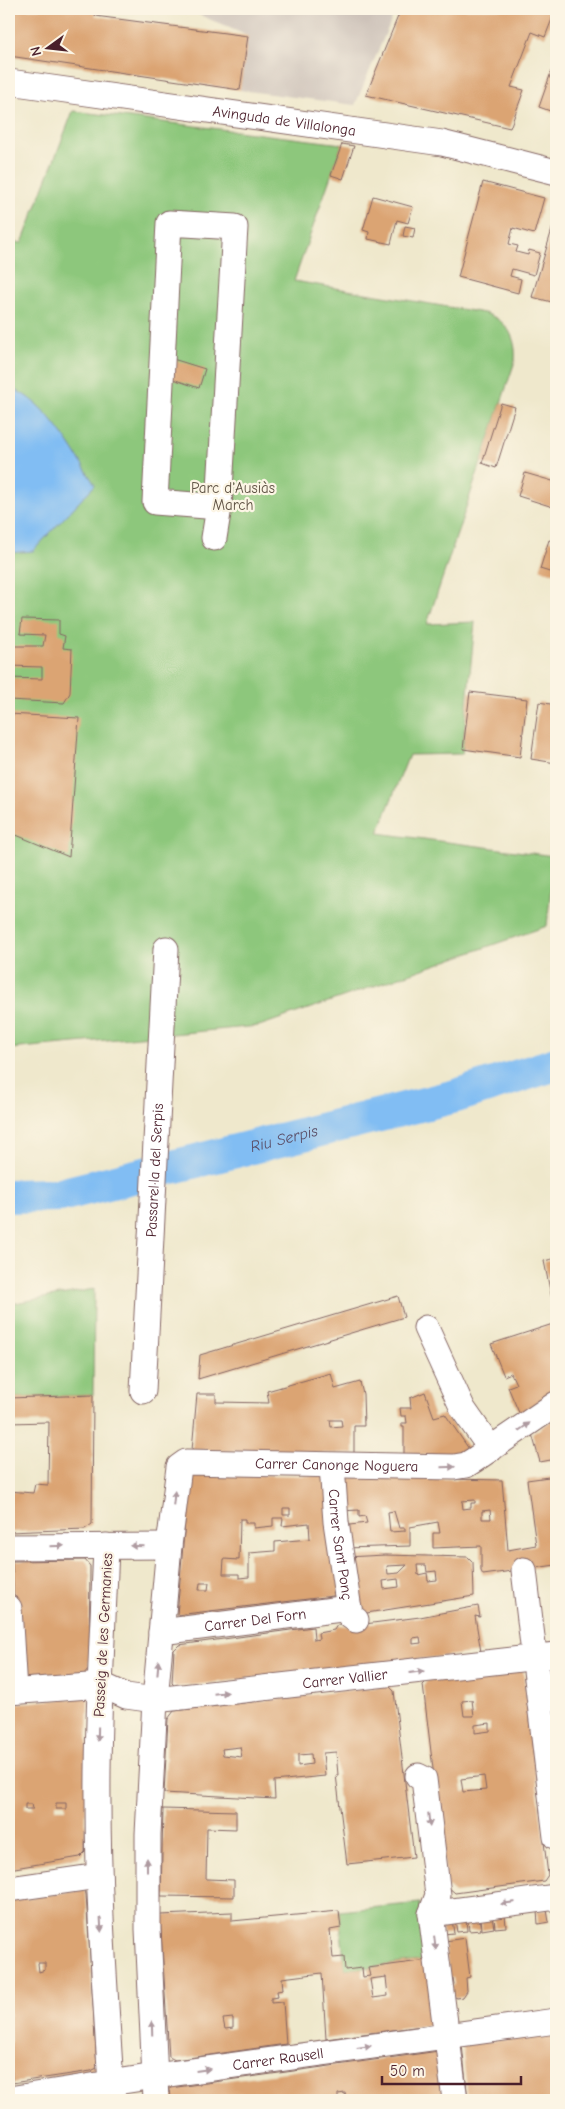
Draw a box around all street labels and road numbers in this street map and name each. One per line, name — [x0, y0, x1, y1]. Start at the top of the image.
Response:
street label: Avinguda de Villalonga — [211, 102, 357, 140]
street label: Passarel·la del Serpis — [142, 1103, 167, 1238]
street label: Carrer Canonge Noguera — [255, 1454, 419, 1475]
street label: Carrer Sant Ponç — [325, 1488, 357, 1601]
street label: Passeig de les Germanies — [90, 1553, 116, 1717]
street label: Carrer Del Forn — [203, 1605, 307, 1635]
street label: Carrer Vallier — [301, 1665, 388, 1692]
street label: Carrer Rausell — [231, 2044, 325, 2074]

